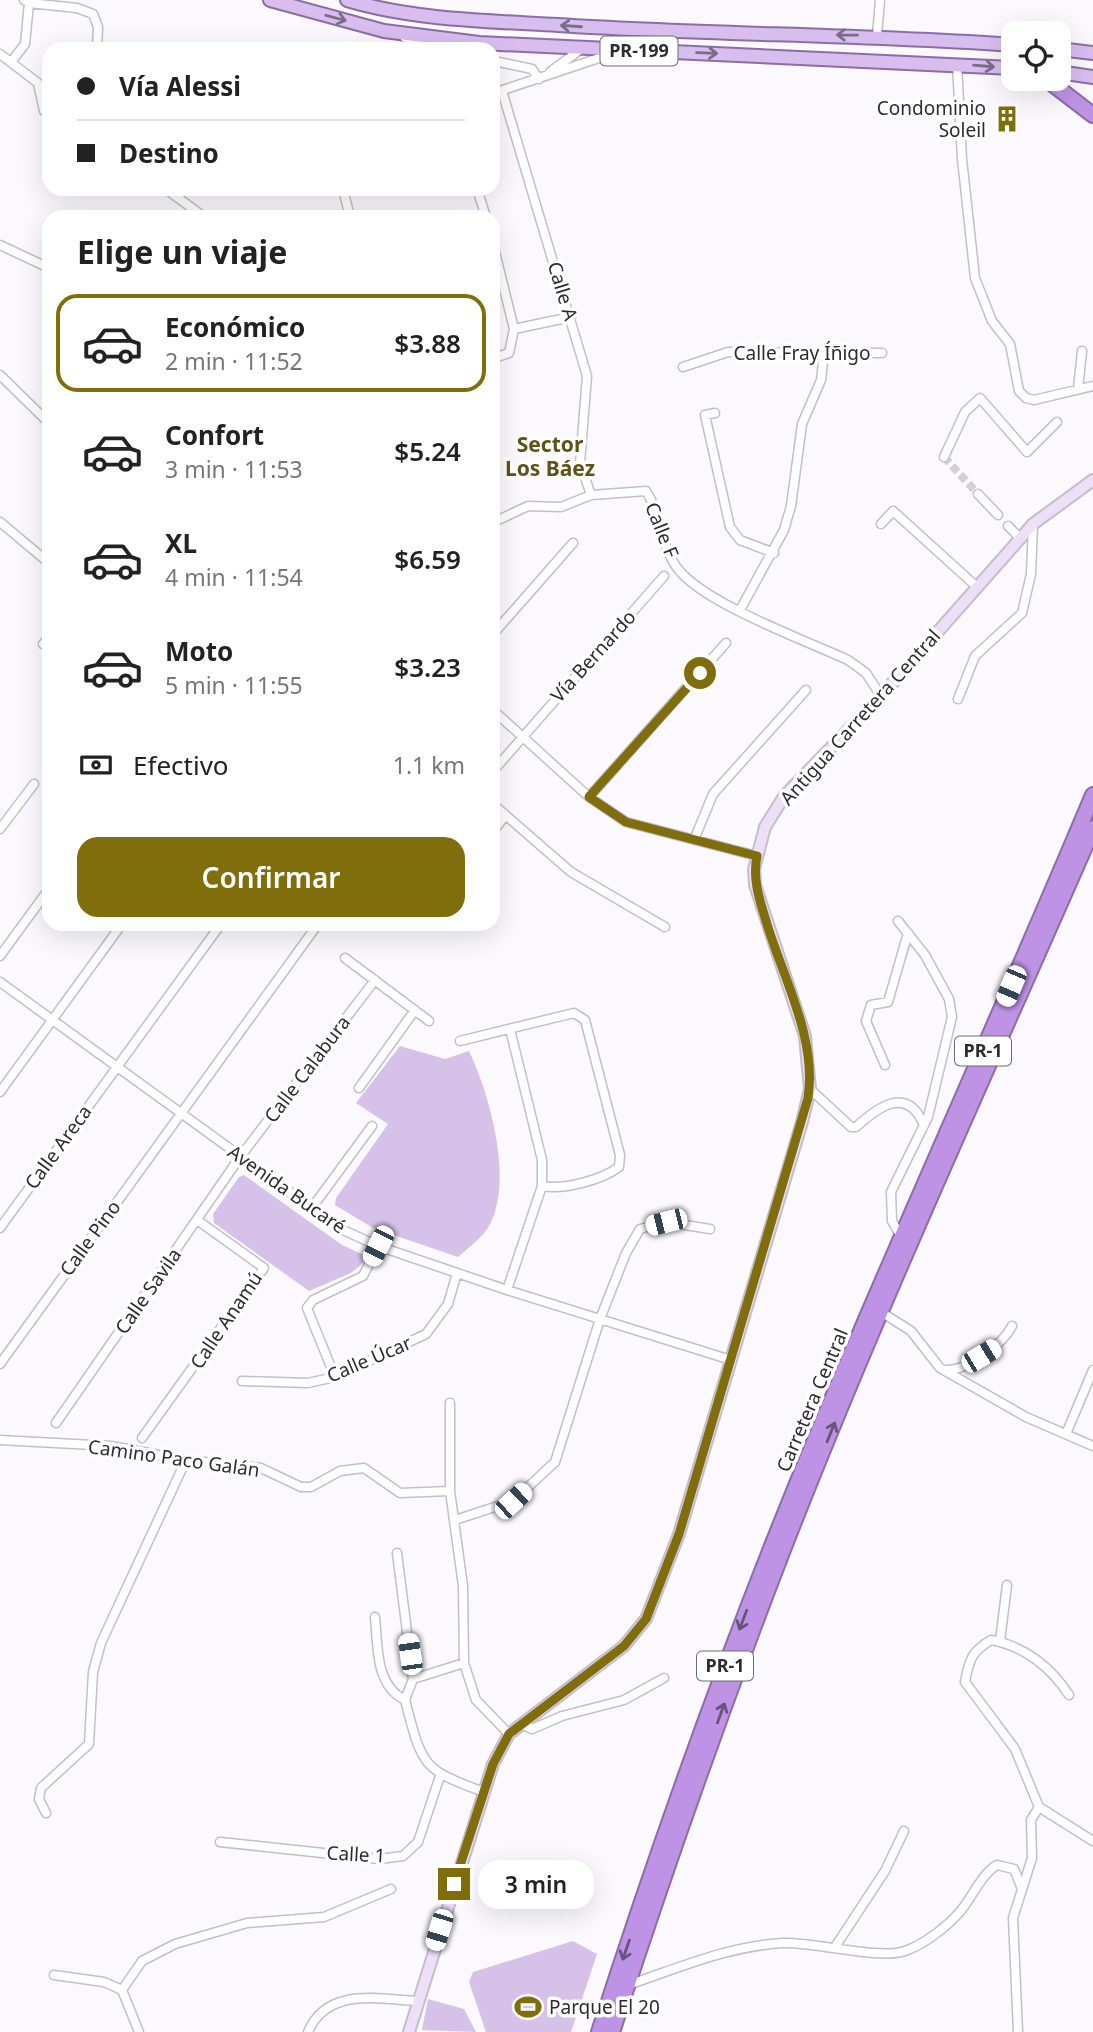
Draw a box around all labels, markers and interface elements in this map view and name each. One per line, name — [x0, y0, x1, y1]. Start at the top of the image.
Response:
one-way arrow — [324, 12, 346, 25]
one-way arrow — [560, 20, 583, 33]
map controls — [1001, 21, 1071, 91]
button: locate — [1001, 21, 1071, 91]
one-way arrow — [836, 28, 859, 41]
road number: PR-199 — [600, 36, 678, 66]
one-way arrow — [696, 47, 719, 60]
one-way arrow — [972, 60, 994, 73]
text: Vía Alessi — [119, 68, 241, 104]
place label: Condominio Soleil — [877, 95, 986, 143]
building icon: Condominio Soleil — [992, 104, 1022, 134]
text: Destino — [119, 135, 219, 171]
text: Elige un viaje — [77, 230, 287, 273]
street label: Calle A — [542, 258, 584, 324]
text: Económico — [165, 309, 305, 345]
icon: car — [81, 312, 144, 375]
text: $3.88 — [394, 325, 461, 361]
street label: Calle Fray Íñigo — [733, 340, 871, 366]
text: 2 min · 11:52 — [165, 345, 303, 377]
text: Confort — [165, 417, 264, 453]
icon: car — [81, 420, 144, 483]
district label: Sector Los Báez — [505, 430, 595, 482]
text: $5.24 — [394, 433, 461, 469]
text: 3 min · 11:53 — [165, 453, 303, 485]
street label: Calle F — [639, 498, 685, 562]
text: XL — [165, 525, 197, 561]
icon: car — [81, 528, 144, 591]
text: $6.59 — [394, 541, 461, 577]
text: 4 min · 11:54 — [165, 561, 303, 593]
street label: Vía Bernardo — [545, 604, 641, 708]
street label: Antigua Carretera Central — [774, 623, 946, 811]
text: Moto — [165, 633, 233, 669]
icon: car — [81, 636, 144, 699]
text: $3.23 — [394, 649, 461, 685]
route start — [684, 657, 716, 689]
text: 5 min · 11:55 — [165, 669, 303, 701]
icon: cash — [77, 746, 115, 784]
text: Efectivo — [133, 747, 229, 783]
text: 1.1 km — [393, 749, 465, 781]
button: Confirmar — [77, 837, 465, 917]
car — [994, 963, 1029, 1009]
street label: Calle Calabura — [258, 1010, 356, 1128]
road number: PR-1 — [955, 1036, 1011, 1066]
street label: Calle Areca — [19, 1100, 97, 1194]
street label: Avenida Bucaré — [223, 1139, 351, 1239]
street label: Calle Pino — [54, 1195, 126, 1281]
car — [644, 1207, 689, 1237]
car — [360, 1223, 397, 1269]
street label: Calle Savila — [109, 1243, 187, 1339]
street label: Calle Anamú — [184, 1266, 268, 1374]
street label: Carretera Central — [770, 1324, 854, 1476]
street label: Calle Úcar — [323, 1329, 415, 1388]
car — [958, 1336, 1005, 1376]
one-way arrow — [826, 1422, 839, 1444]
street label: Camino Paco Galán — [87, 1433, 261, 1483]
car — [491, 1479, 536, 1523]
one-way arrow — [736, 1608, 748, 1630]
car — [397, 1632, 424, 1676]
road number: PR-1 — [697, 1652, 753, 1680]
one-way arrow — [716, 1702, 729, 1724]
street label: Calle 1 — [326, 1839, 386, 1869]
callout: 3 min — [478, 1860, 594, 1909]
route end — [438, 1868, 470, 1900]
text: 3 min — [505, 1868, 567, 1900]
car — [423, 1907, 456, 1953]
one-way arrow — [619, 1938, 631, 1960]
sports icon: Parque El 20 — [513, 1992, 543, 2022]
place label: Parque El 20 — [549, 1994, 660, 2020]

